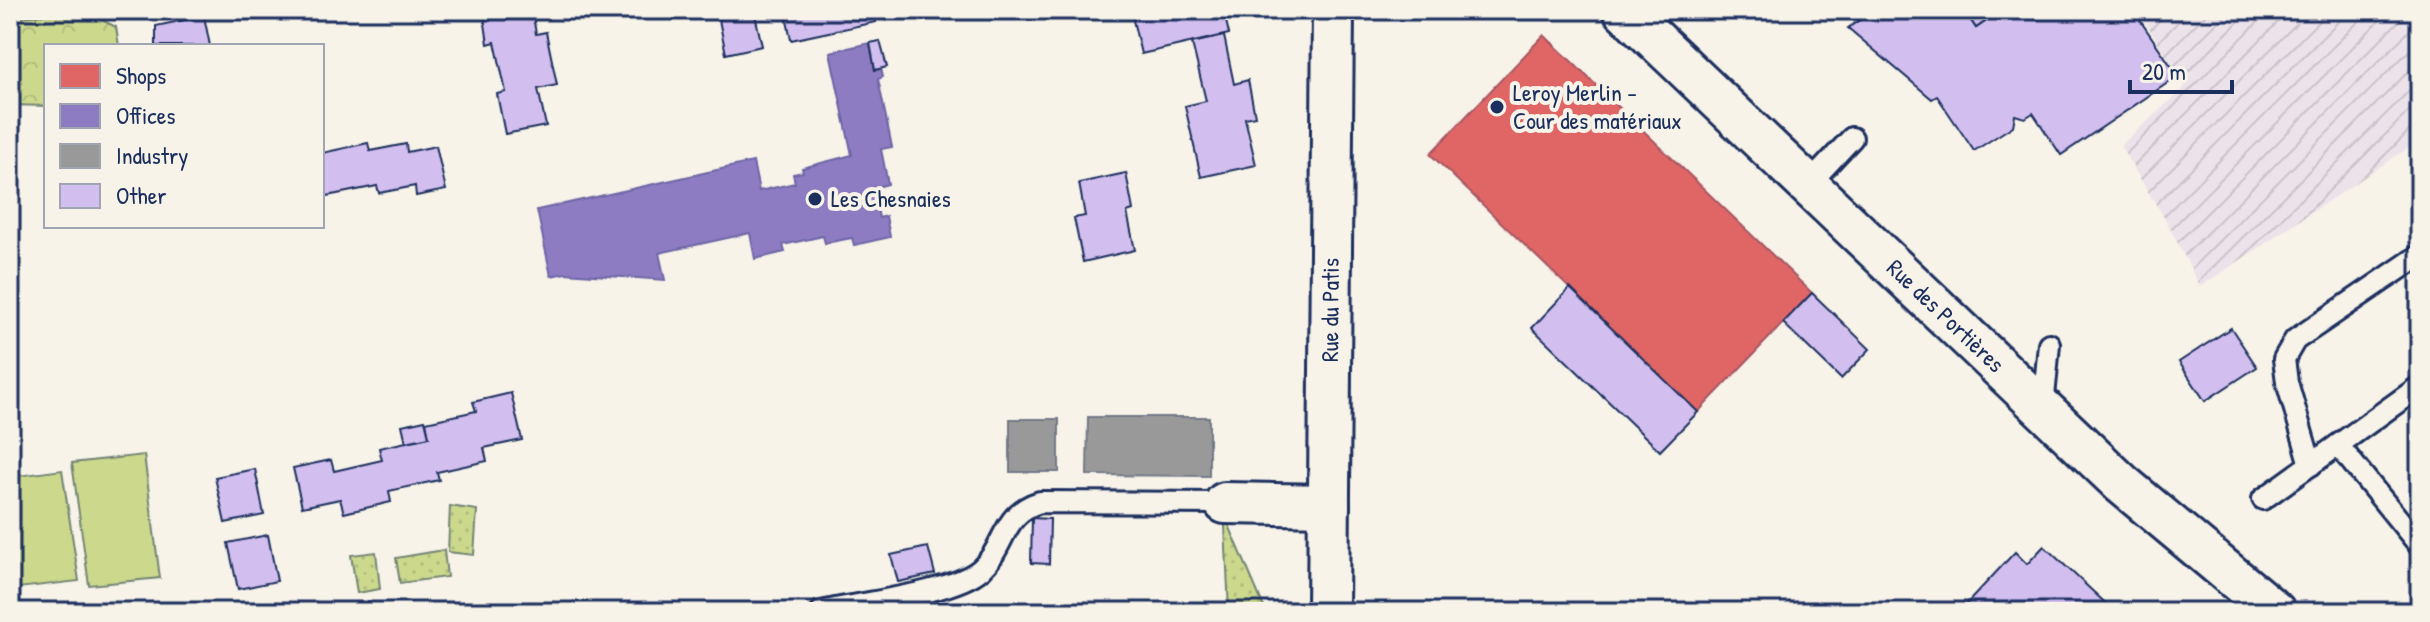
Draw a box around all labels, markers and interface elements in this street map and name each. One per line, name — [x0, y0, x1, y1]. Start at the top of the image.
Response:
legend — [44, 44, 324, 228]
scale bar — [2130, 44, 2232, 94]
text: 20 m — [2142, 55, 2186, 87]
text: Shops — [116, 59, 166, 91]
place label: Leroy Merlin - Cour des matériaux — [1513, 76, 1682, 136]
marker: Leroy Merlin - Cour des matériaux — [1488, 98, 1506, 116]
text: Offices — [116, 99, 175, 131]
text: Industry — [116, 139, 188, 171]
text: Other — [116, 179, 166, 211]
place label: Les Chesnaies — [831, 182, 951, 214]
marker: Les Chesnaies — [806, 190, 824, 208]
street label: Rue des Portières — [1881, 252, 2012, 379]
street label: Rue du Patis — [1313, 258, 1346, 362]

